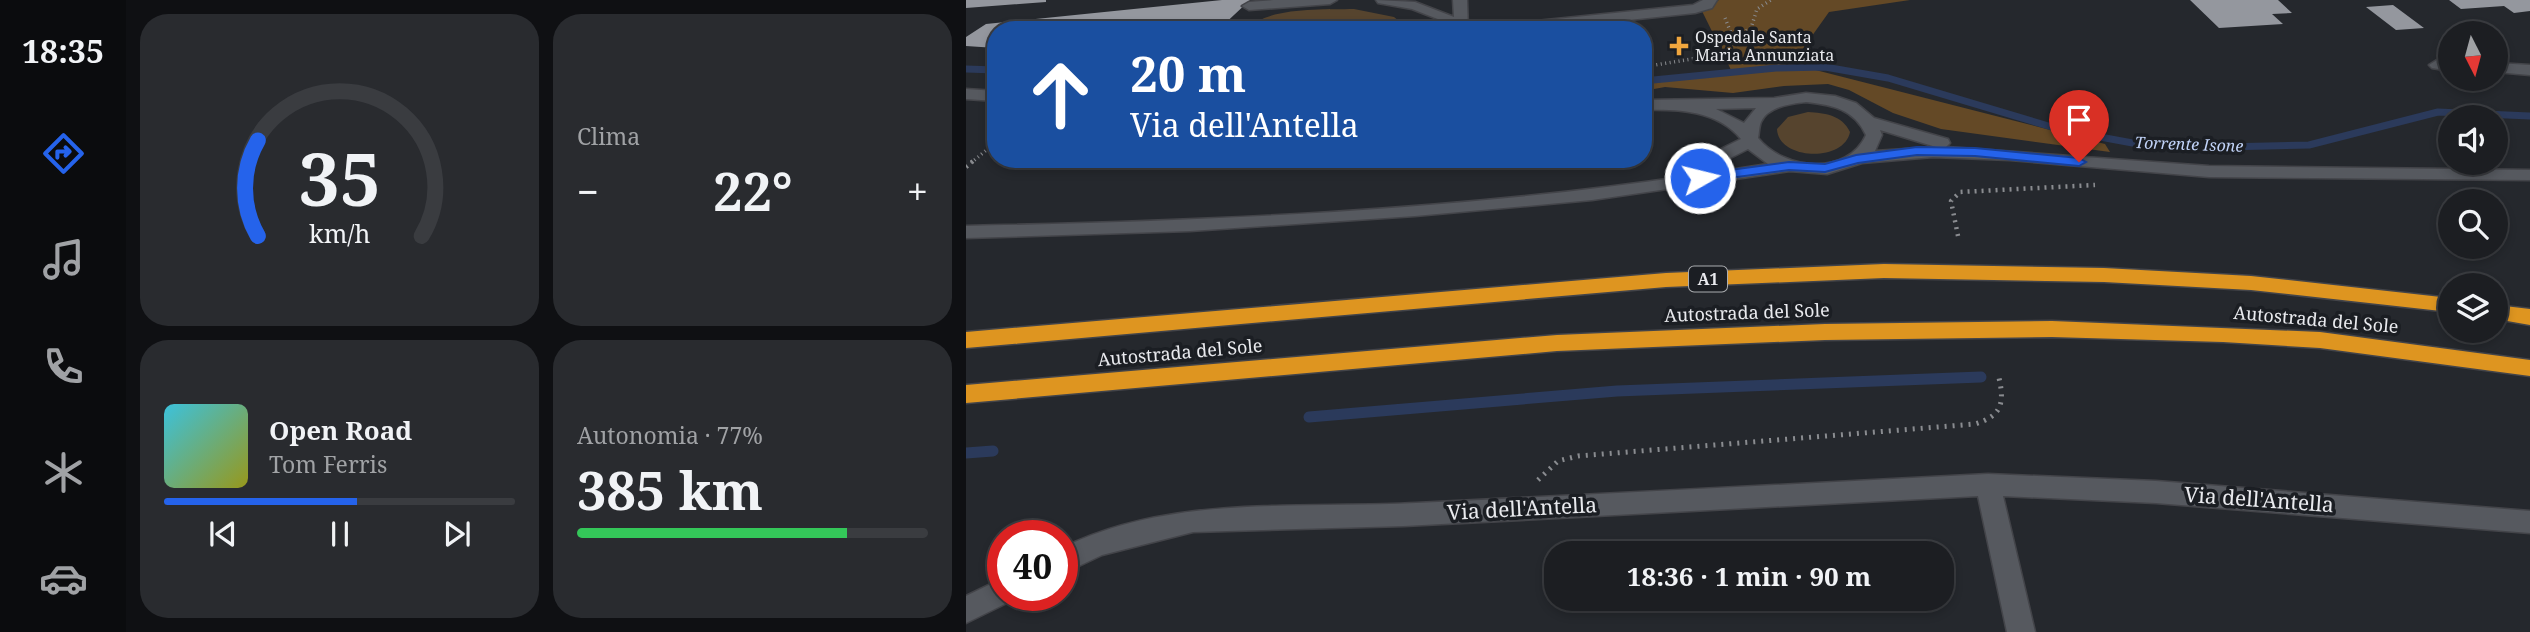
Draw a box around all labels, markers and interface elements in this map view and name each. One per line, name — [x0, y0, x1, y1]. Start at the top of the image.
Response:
north arrow — [2438, 21, 2508, 91]
map controls — [2438, 21, 2508, 343]
place label: Ospedale Santa Maria Annunziata — [1695, 26, 1834, 66]
text: 18:35 — [22, 29, 104, 72]
marker: Ospedale Santa Maria Annunziata — [1669, 36, 1689, 56]
text: 20 m — [1130, 40, 1246, 106]
icon: ahead — [1015, 49, 1106, 140]
pin — [2049, 90, 2109, 162]
icon: arrive — [2060, 101, 2098, 139]
text: Via dell'Antella — [1130, 103, 1359, 146]
button: sound — [2438, 105, 2508, 175]
text: Clima — [577, 120, 640, 152]
text: 35 — [298, 128, 381, 227]
icon: directions — [39, 129, 88, 178]
water label: Torrente Isone — [2134, 131, 2244, 157]
position arrow — [1663, 141, 1737, 215]
text: 22° — [713, 155, 793, 226]
text: − — [577, 165, 599, 217]
text: + — [907, 165, 928, 217]
button: search — [2438, 189, 2508, 259]
text: km/h — [309, 216, 370, 250]
icon: music — [39, 235, 88, 284]
road number: A1 — [1689, 266, 1727, 292]
button: layers — [2438, 273, 2508, 343]
street label: Autostrada del Sole — [1664, 297, 1830, 327]
street label: Autostrada del Sole — [2233, 300, 2400, 338]
street label: Autostrada del Sole — [1096, 333, 1263, 371]
icon: phone — [39, 342, 88, 391]
text: Open Road — [269, 412, 412, 448]
text: Autonomia · 77% — [577, 419, 763, 451]
icon: climate — [39, 448, 88, 497]
text: Tom Ferris — [269, 448, 387, 480]
text: 385 km — [577, 454, 763, 525]
street label: Via dell'Antella — [2183, 480, 2335, 518]
street label: Via dell'Antella — [1446, 490, 1598, 526]
icon: previous — [204, 515, 242, 553]
icon: pause — [321, 515, 359, 553]
icon: next — [438, 515, 476, 553]
speed limit sign: 40 — [987, 520, 1078, 611]
icon: car — [39, 554, 88, 603]
text: 18:36 · 1 min · 90 m — [1627, 558, 1871, 594]

